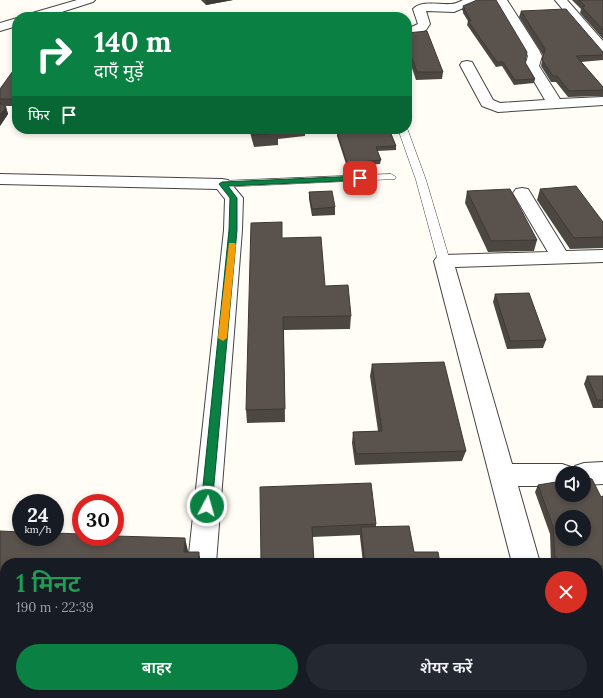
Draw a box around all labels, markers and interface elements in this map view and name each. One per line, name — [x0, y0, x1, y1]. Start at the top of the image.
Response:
text: 140 m — [94, 24, 172, 60]
icon: right — [28, 28, 80, 80]
text: दाएँ मुड़ें — [94, 59, 143, 82]
icon: arrive — [58, 104, 80, 126]
text: फिर — [28, 105, 50, 124]
pin — [343, 161, 377, 195]
icon: arrive — [349, 167, 371, 189]
map controls — [555, 466, 591, 546]
button: sound — [555, 466, 591, 502]
position arrow — [186, 485, 228, 527]
speed limit sign: 30 — [72, 494, 124, 546]
text: 24 — [27, 502, 49, 527]
button: search — [555, 510, 591, 546]
text: km/h — [24, 523, 52, 536]
text: 1 मिनट — [16, 568, 80, 599]
button: close — [545, 571, 587, 613]
text: 190 m · 22:39 — [16, 599, 93, 616]
button: बाहर — [16, 644, 298, 690]
button: शेयर करें — [306, 644, 587, 690]

